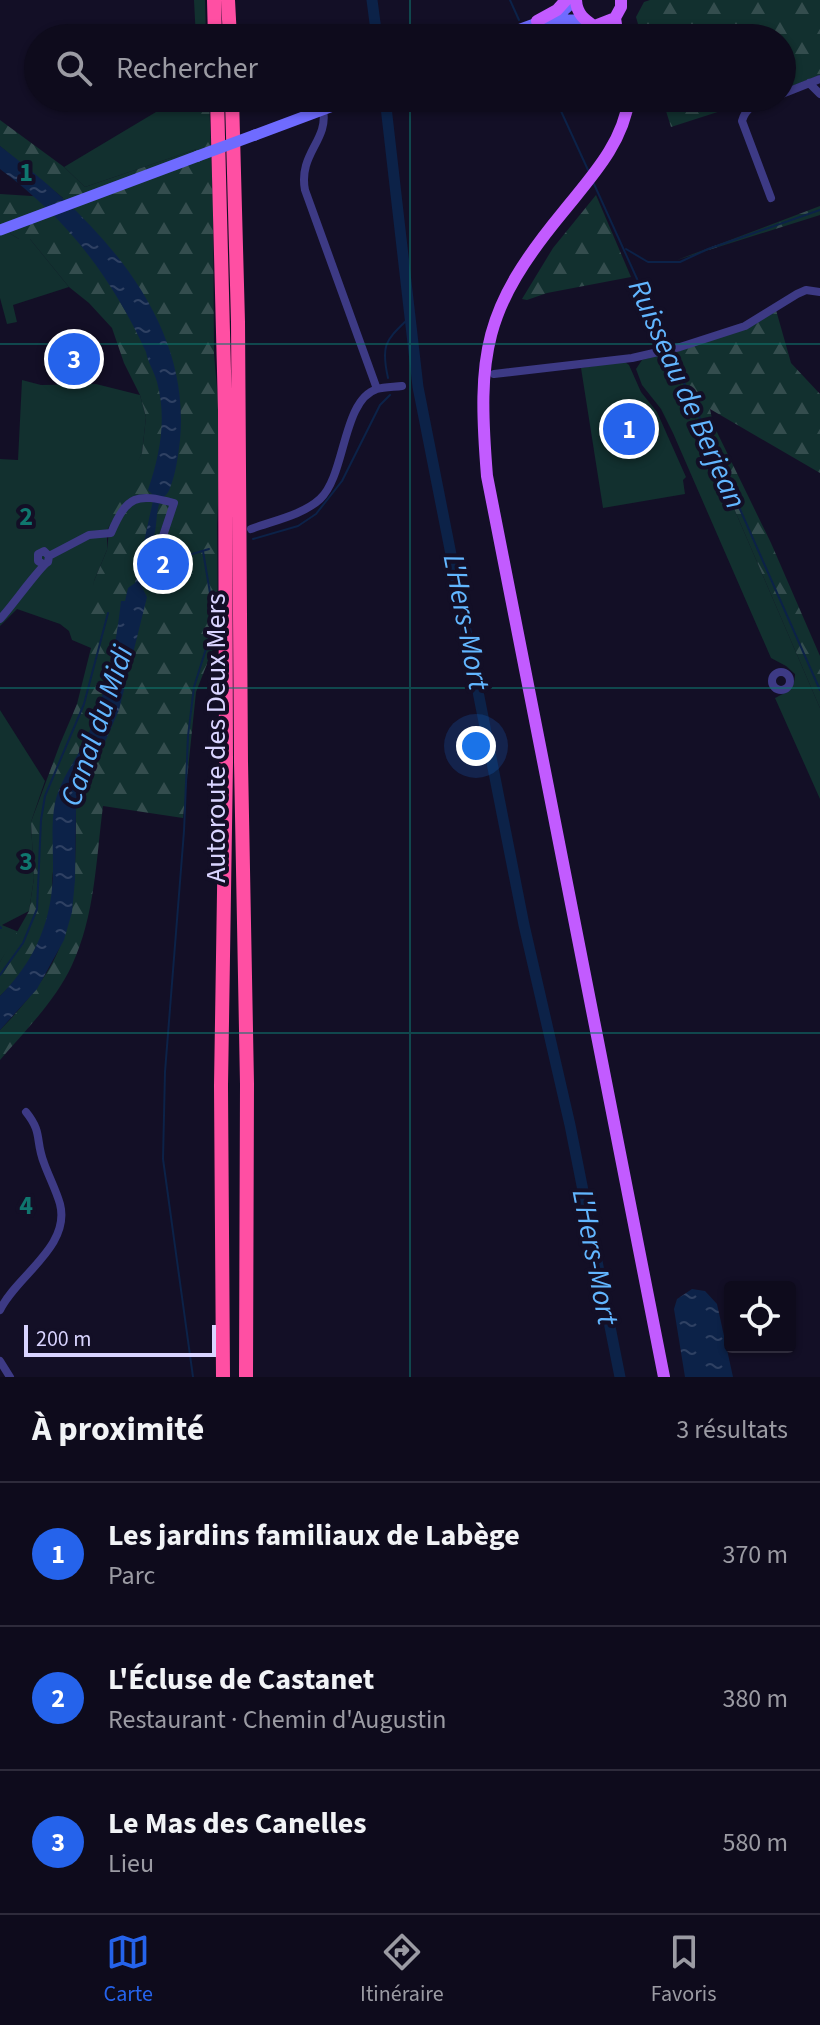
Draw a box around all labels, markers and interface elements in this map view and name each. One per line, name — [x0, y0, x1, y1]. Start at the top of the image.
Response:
search box — [24, 24, 796, 112]
icon: search — [52, 46, 96, 90]
text: Rechercher — [116, 47, 258, 90]
text: 1 — [19, 154, 33, 191]
water label: Ruisseau de Berjean — [617, 272, 757, 516]
pin: 3 — [48, 329, 100, 389]
pin: 1 — [603, 399, 655, 459]
text: 2 — [19, 498, 33, 535]
pin: 2 — [137, 534, 189, 594]
water label: L'Hers-Mort — [432, 550, 500, 695]
street label: Autoroute des Deux Mers — [196, 593, 236, 883]
water label: Canal du Midi — [49, 639, 145, 812]
your location — [456, 726, 496, 766]
text: 3 — [19, 843, 33, 880]
water label: L'Hers-Mort — [561, 1185, 629, 1330]
text: 4 — [19, 1187, 33, 1224]
map controls — [724, 1281, 796, 1353]
button: locate — [724, 1281, 796, 1353]
scale bar — [24, 1321, 216, 1357]
text: 200 m — [36, 1323, 91, 1355]
text: À proximité — [32, 1405, 204, 1454]
text: 3 résultats — [676, 1411, 788, 1448]
text: Les jardins familiaux de Labège — [108, 1514, 520, 1557]
text: 1 — [51, 1536, 65, 1573]
text: 370 m — [722, 1536, 788, 1573]
text: Parc — [108, 1557, 155, 1594]
text: L'Écluse de Castanet — [108, 1658, 374, 1701]
text: 2 — [51, 1680, 65, 1717]
text: 380 m — [722, 1680, 788, 1717]
text: Restaurant · Chemin d'Augustin — [108, 1701, 447, 1738]
text: Le Mas des Canelles — [108, 1802, 367, 1845]
text: 3 — [51, 1824, 65, 1861]
text: 580 m — [722, 1824, 788, 1861]
text: Lieu — [108, 1845, 154, 1882]
tab: Carte — [104, 1930, 153, 2010]
tab: Itinéraire — [360, 1930, 444, 2010]
tab: Favoris — [651, 1930, 716, 2010]

